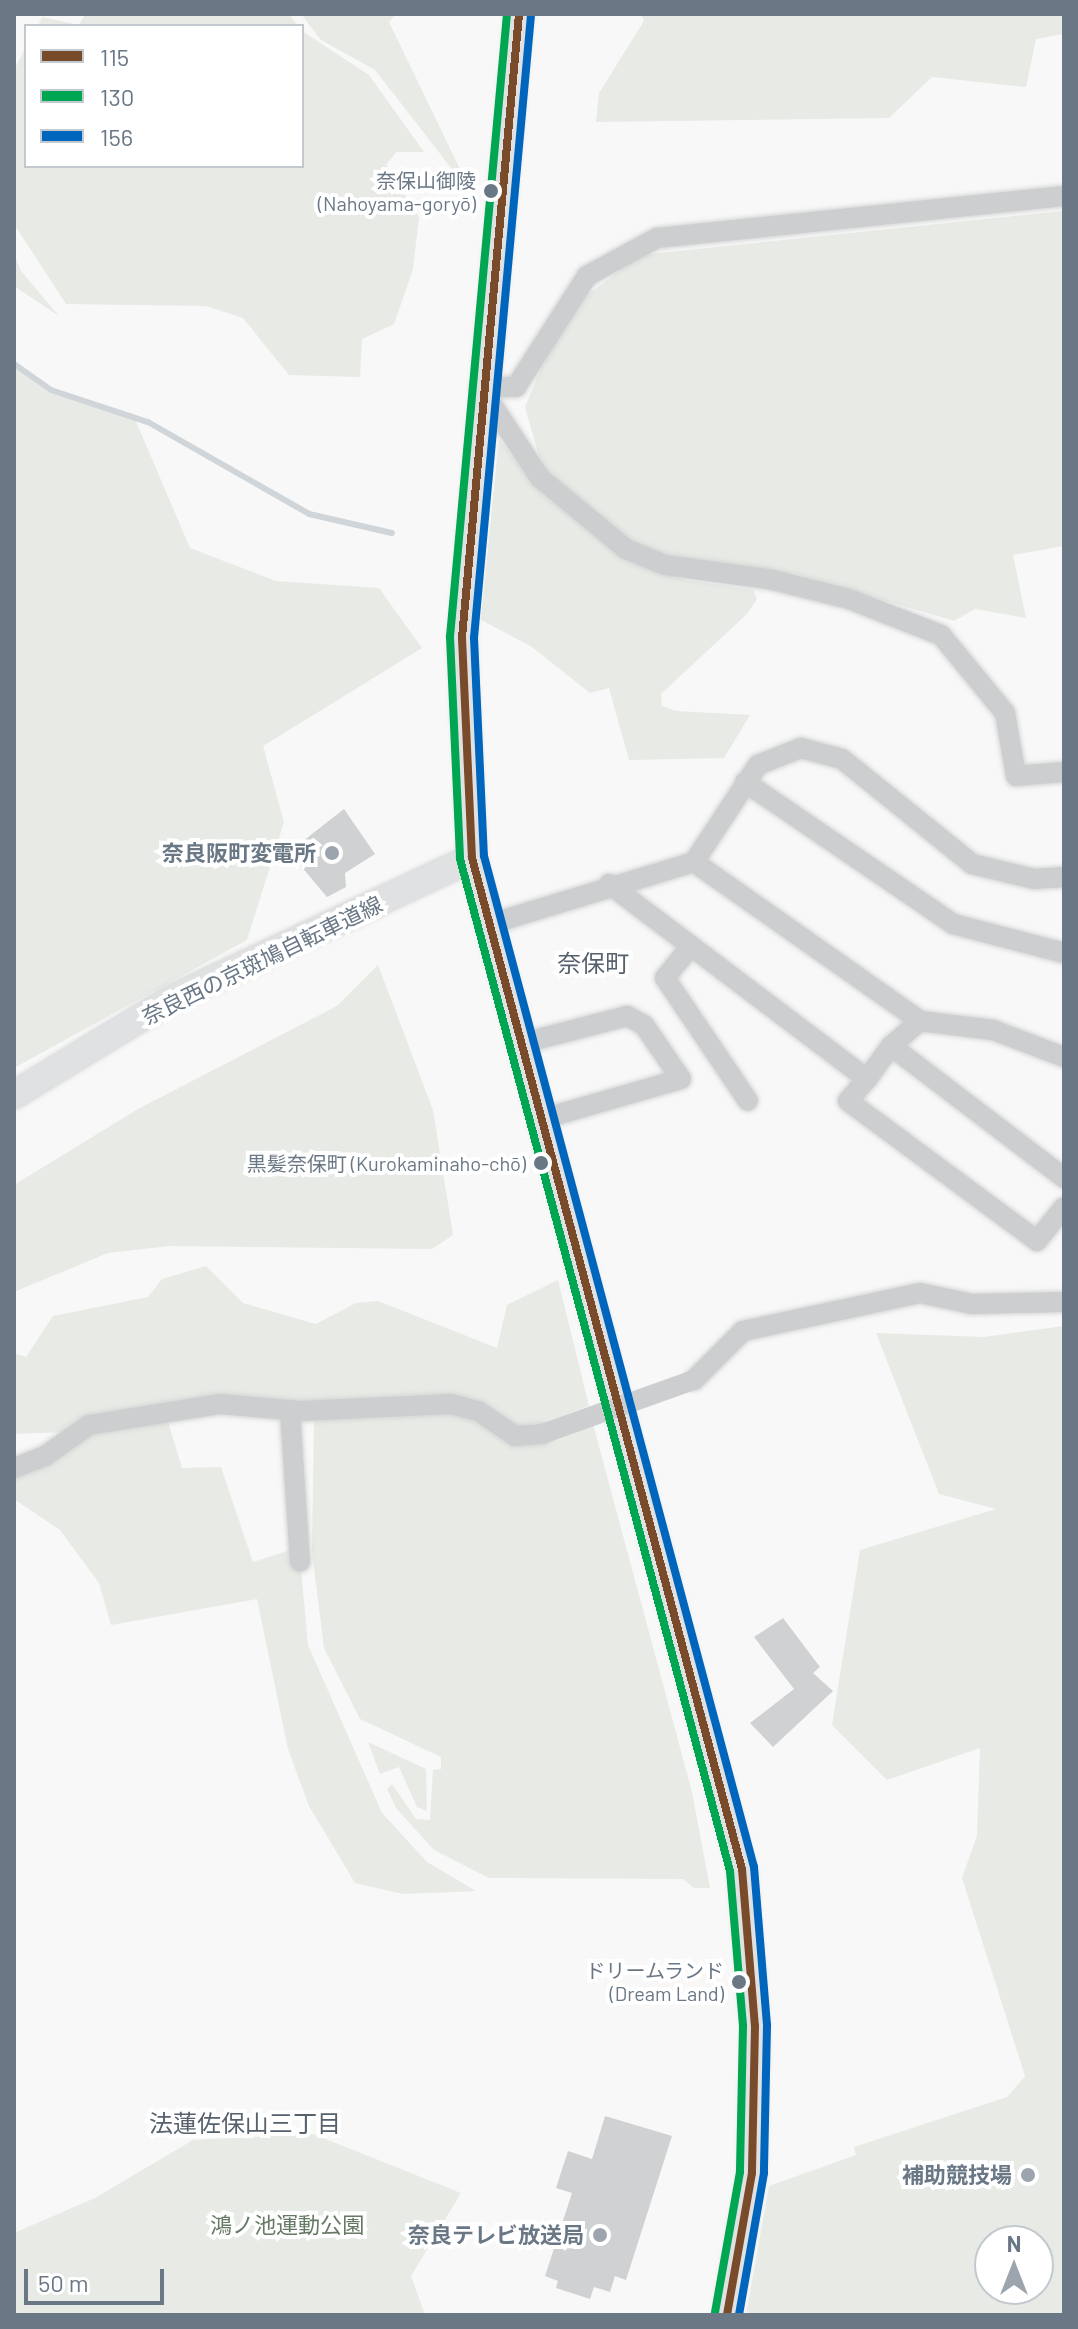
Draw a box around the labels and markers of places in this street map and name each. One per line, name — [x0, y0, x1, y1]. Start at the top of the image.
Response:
place label: 奈保山御陵 (Nahoyama-goryō) — [318, 168, 476, 215]
marker: 奈保山御陵 (Nahoyama-goryō) — [483, 183, 499, 199]
place label: 奈良阪町変電所 — [162, 840, 316, 866]
marker: 奈良阪町変電所 — [323, 844, 341, 862]
place label: 黒髪奈保町 (Kurokaminaho-chō) — [247, 1151, 526, 1175]
marker: 黒髪奈保町 (Kurokaminaho-chō) — [533, 1155, 549, 1171]
place label: ドリームランド (Dream Land) — [584, 1958, 724, 2005]
marker: ドリームランド (Dream Land) — [731, 1974, 747, 1990]
place label: 補助競技場 — [902, 2162, 1012, 2188]
marker: 補助競技場 — [1019, 2166, 1037, 2184]
place label: 奈良テレビ放送局 — [408, 2222, 584, 2248]
marker: 奈良テレビ放送局 — [591, 2226, 609, 2244]

